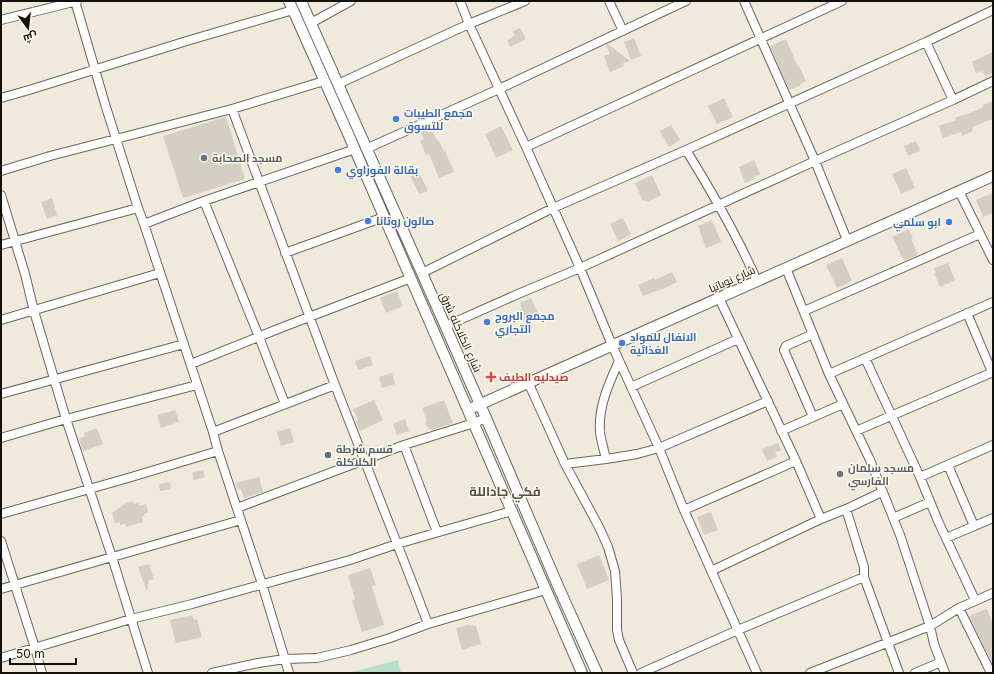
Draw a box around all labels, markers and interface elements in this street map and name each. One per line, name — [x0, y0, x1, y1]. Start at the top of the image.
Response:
north arrow — [8, 8, 48, 48]
text: ش — [22, 29, 39, 46]
place label: مجمع الطيبات للتسوق — [404, 106, 473, 134]
marker: مجمع الطيبات للتسوق — [391, 114, 401, 124]
place label: مسجد الصحابة — [212, 151, 283, 165]
marker: مسجد الصحابة — [199, 153, 209, 163]
place label: بقالة الفوراوي — [346, 163, 418, 180]
marker: بقالة الفوراوي — [333, 165, 343, 175]
place label: صالون روتانا — [376, 214, 434, 229]
place label: ابو سلمي — [893, 215, 941, 232]
marker: صالون روتانا — [363, 216, 373, 226]
marker: ابو سلمي — [944, 217, 954, 227]
street label: شارع نوباتيا — [707, 263, 758, 296]
street label: شارع الكلاكله شرق — [436, 290, 485, 375]
place label: مجمع البروج التجاري — [495, 309, 555, 339]
marker: مجمع البروج التجاري — [482, 317, 492, 327]
place label: الانفال للمواد الغذائية — [630, 330, 697, 357]
marker: الانفال للمواد الغذائية — [617, 338, 627, 348]
place label: صيدليه الطيف — [499, 370, 569, 384]
marker: صيدليه الطيف — [486, 372, 496, 382]
place label: قسم شرطة الكلاكلة — [336, 442, 393, 469]
marker: قسم شرطة الكلاكلة — [323, 450, 333, 460]
place label: مسجد سلمان الفارسي — [848, 461, 914, 491]
marker: مسجد سلمان الفارسي — [835, 469, 845, 479]
district label: فكي جاداللة — [469, 483, 541, 503]
scale bar — [10, 640, 76, 666]
text: 50 m — [16, 646, 45, 661]

